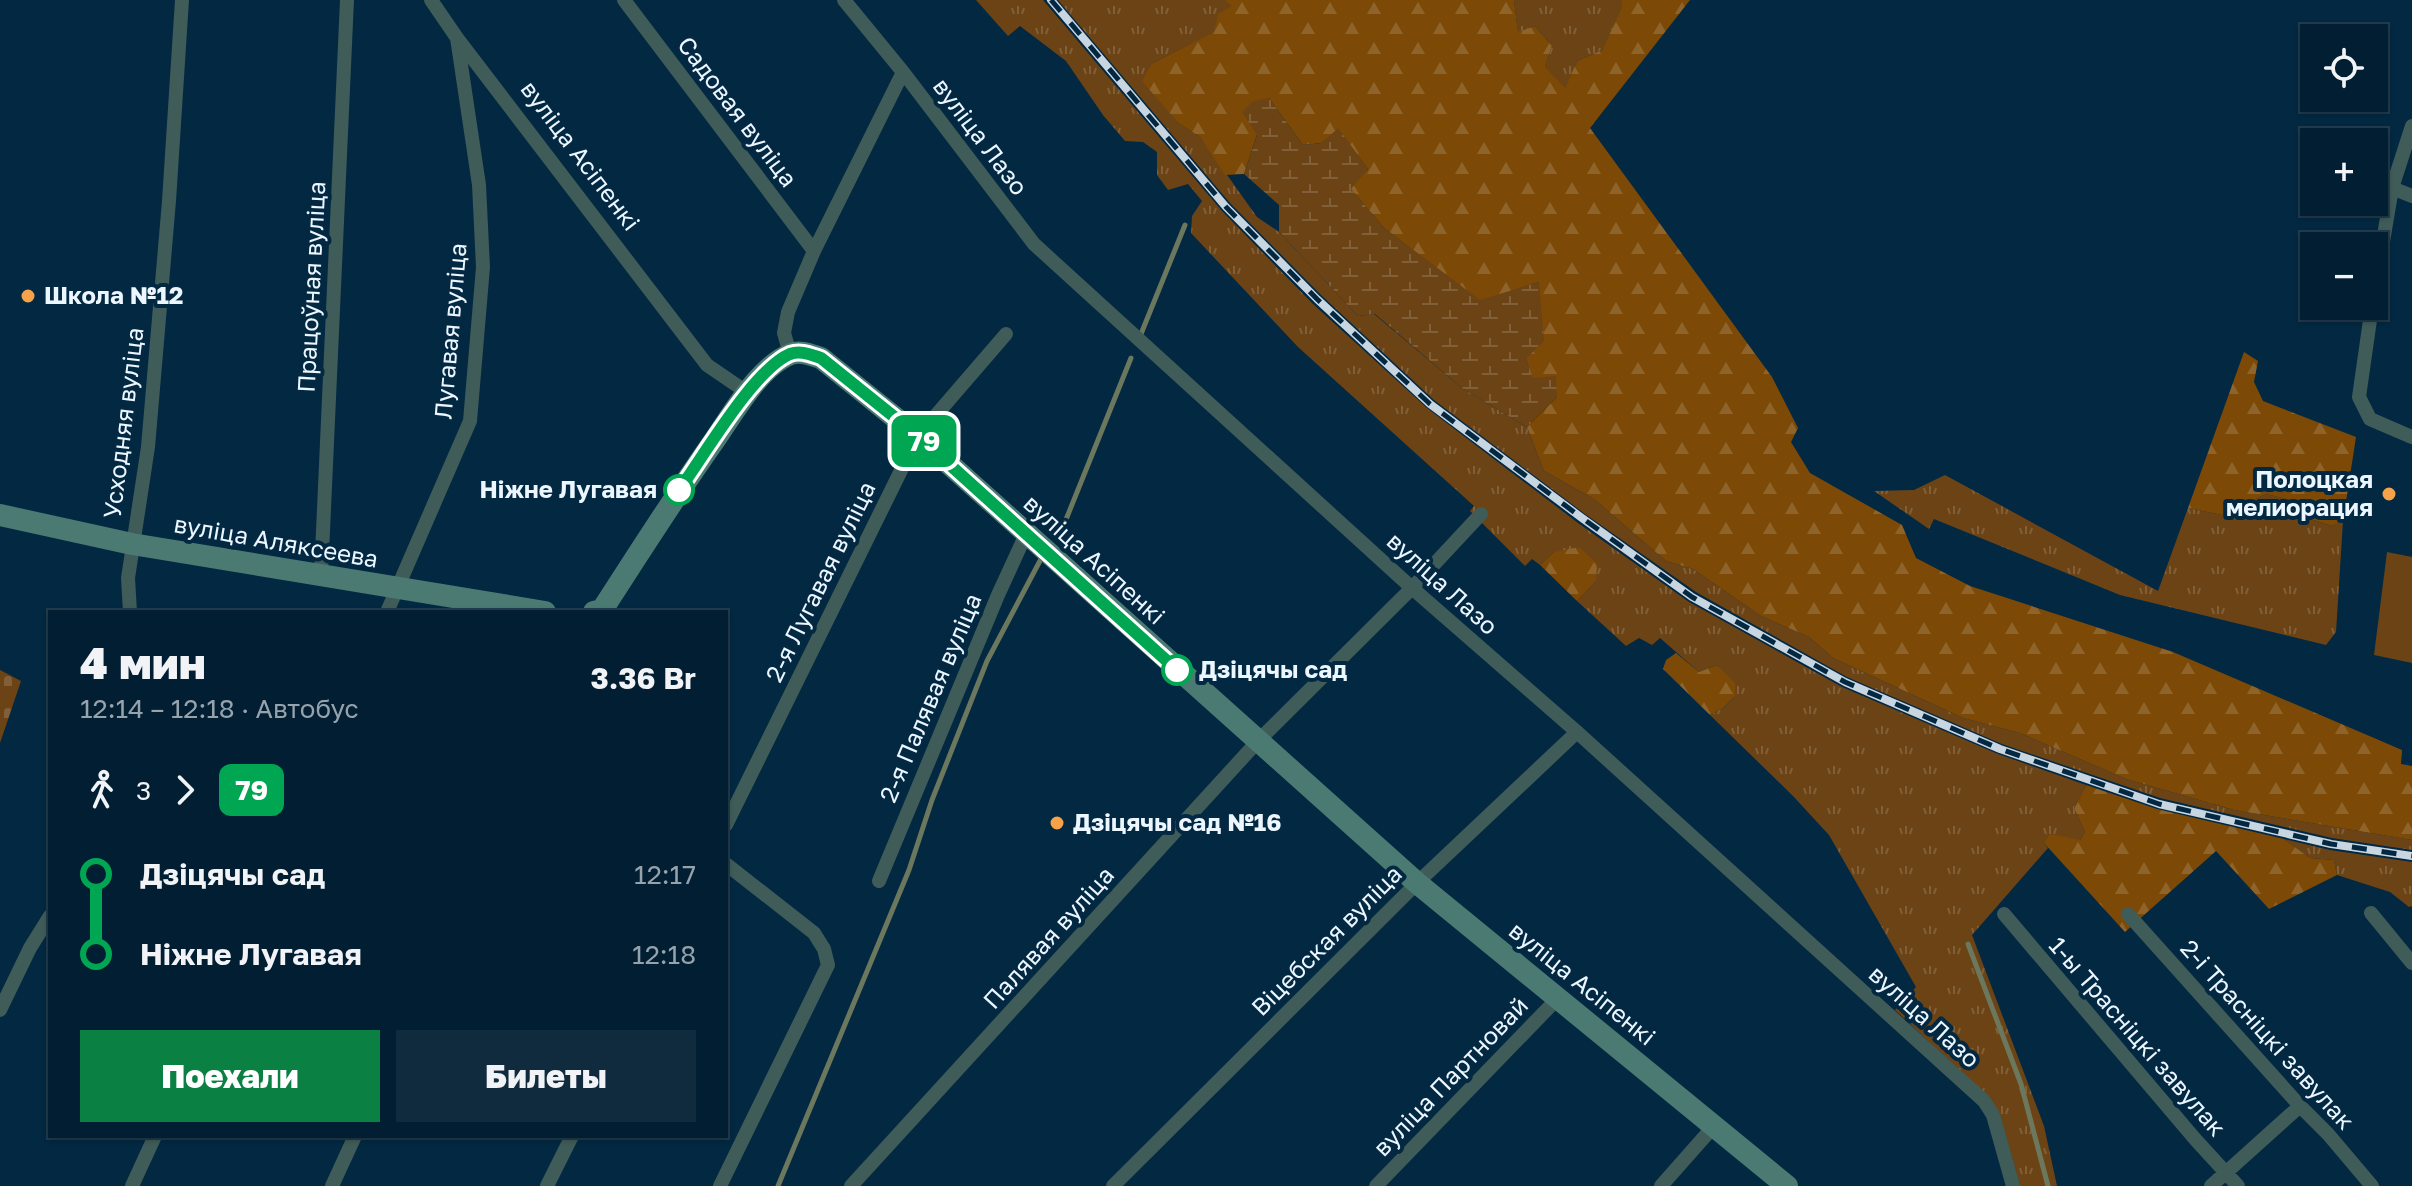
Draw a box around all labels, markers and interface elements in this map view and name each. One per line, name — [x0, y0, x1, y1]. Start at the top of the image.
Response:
map controls — [2300, 24, 2388, 320]
button: locate — [2300, 24, 2388, 112]
street label: Садовая вуліца — [672, 30, 804, 192]
street label: вуліца Лазо — [928, 72, 1035, 200]
street label: вуліца Асіпенкі — [516, 75, 647, 236]
button: + — [2300, 128, 2388, 216]
street label: Працоўная вуліца — [290, 180, 331, 393]
button: − — [2300, 232, 2388, 320]
street label: Лугавая вуліца — [427, 242, 472, 420]
place label: Школа №12 — [44, 280, 183, 309]
marker: Школа №12 — [19, 287, 37, 305]
street label: Усходняя вуліца — [96, 326, 149, 520]
line badge: 79 — [888, 415, 960, 467]
text: 79 — [907, 424, 941, 457]
place label: Полоцкая мелиорация — [2226, 464, 2373, 521]
place label: Ніжне Лугавая — [480, 474, 657, 503]
marker: Ніжне Лугавая — [664, 475, 694, 505]
street label: 2-я Лугавая вуліца — [759, 476, 881, 686]
marker: Полоцкая мелиорация — [2380, 485, 2398, 503]
street label: вуліца Асіпенкі — [1019, 488, 1171, 630]
street label: вуліца Аляксеева — [172, 508, 381, 573]
street label: вуліца Лазо — [1382, 526, 1504, 640]
street label: 2-я Палявая вуліца — [873, 589, 987, 806]
text: 4 мин — [80, 636, 206, 689]
place label: Дзіцячы сад — [1199, 654, 1347, 683]
marker: Дзіцячы сад — [1162, 655, 1192, 685]
text: 3.36 Br — [590, 660, 696, 696]
text: 12:14 – 12:18 · Автобус — [80, 693, 359, 724]
icon: walk — [80, 768, 124, 812]
icon: forward — [163, 768, 207, 812]
text: 79 — [235, 773, 268, 806]
text: 3 — [136, 775, 151, 806]
place label: Дзіцячы сад №16 — [1073, 807, 1281, 836]
marker: Дзіцячы сад №16 — [1048, 814, 1066, 832]
text: Дзіцячы сад — [140, 856, 325, 892]
text: 12:17 — [634, 859, 696, 890]
street label: Віцебская вуліца — [1245, 859, 1407, 1021]
street label: Палявая вуліца — [976, 860, 1119, 1014]
street label: вуліца Асіпенкі — [1504, 915, 1662, 1051]
street label: 1-ы Трасніцкі завулак — [2044, 931, 2233, 1142]
street label: 2-і Трасніцкі завулак — [2175, 933, 2361, 1135]
text: Ніжне Лугавая — [140, 936, 362, 972]
text: 12:18 — [632, 939, 696, 970]
street label: вуліца Лазо — [1864, 959, 1986, 1073]
street label: вуліца Партновай — [1367, 990, 1533, 1162]
button: Поехали — [80, 1030, 380, 1122]
button: Билеты — [396, 1030, 696, 1122]

